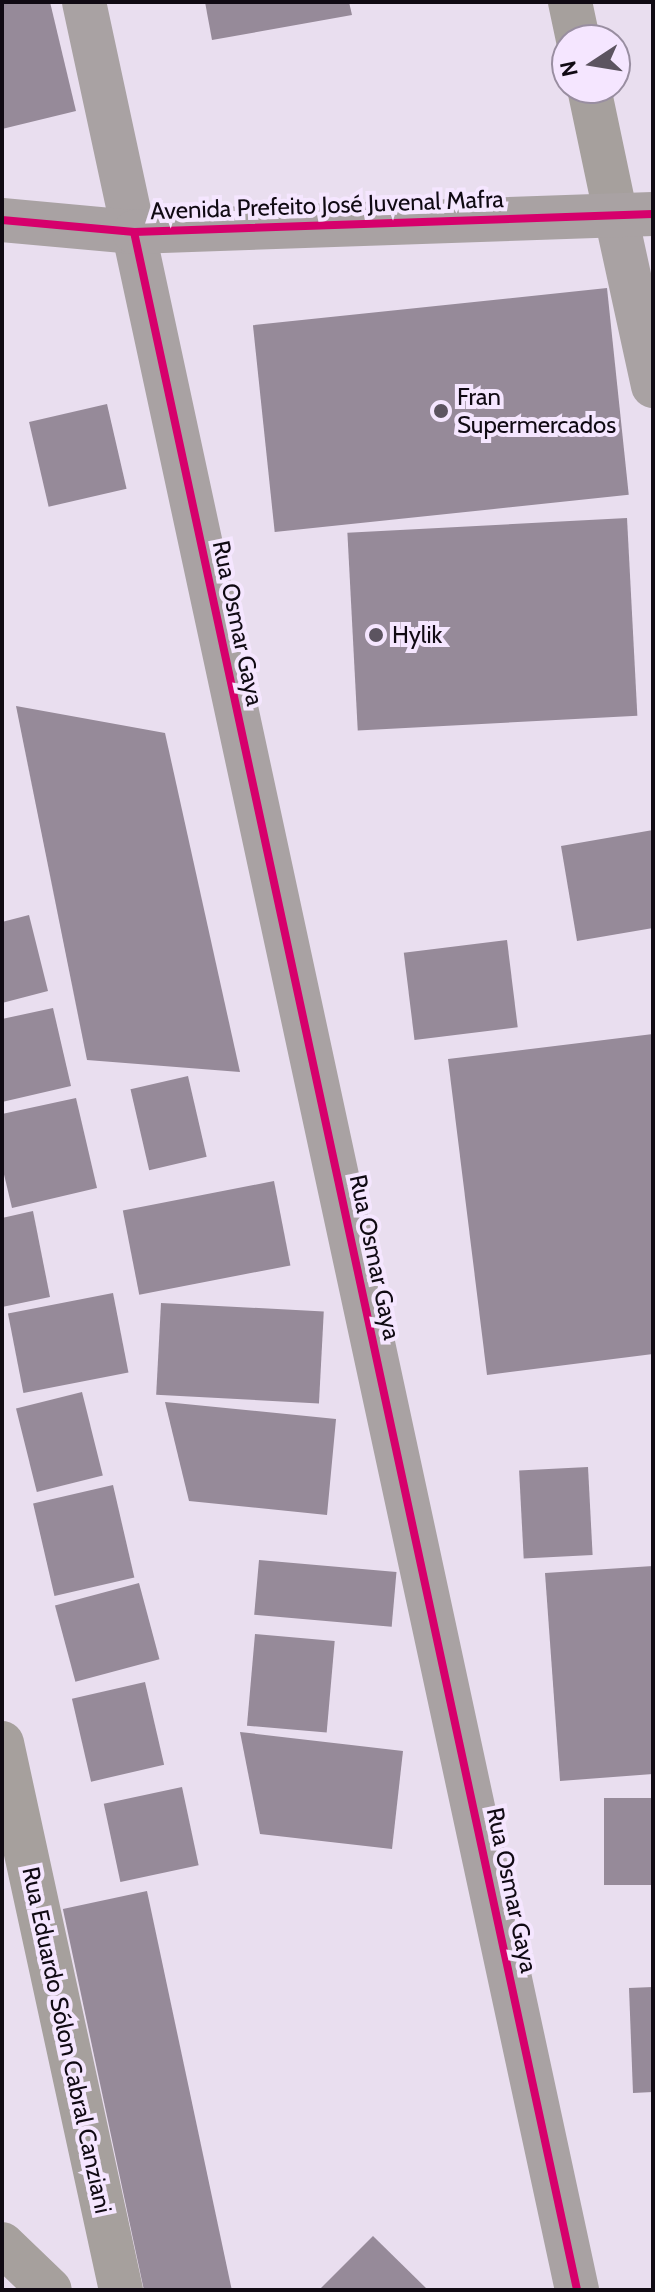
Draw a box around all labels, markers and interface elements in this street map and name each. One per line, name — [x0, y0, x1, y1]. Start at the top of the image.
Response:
north arrow — [551, 24, 631, 104]
text: N — [554, 58, 584, 79]
street label: Avenida Prefeito José Juvenal Mafra — [150, 184, 504, 226]
place label: Fran Supermercados — [457, 383, 616, 439]
marker: Fran Supermercados — [432, 402, 450, 420]
street label: Rua Osmar Gaya — [206, 538, 270, 708]
place label: Hylik — [392, 621, 442, 649]
marker: Hylik — [367, 626, 385, 644]
street label: Rua Osmar Gaya — [343, 1172, 407, 1342]
street label: Rua Osmar Gaya — [480, 1805, 544, 1975]
street label: Rua Eduardo Sólon Cabral Canziani — [16, 1864, 118, 2216]

